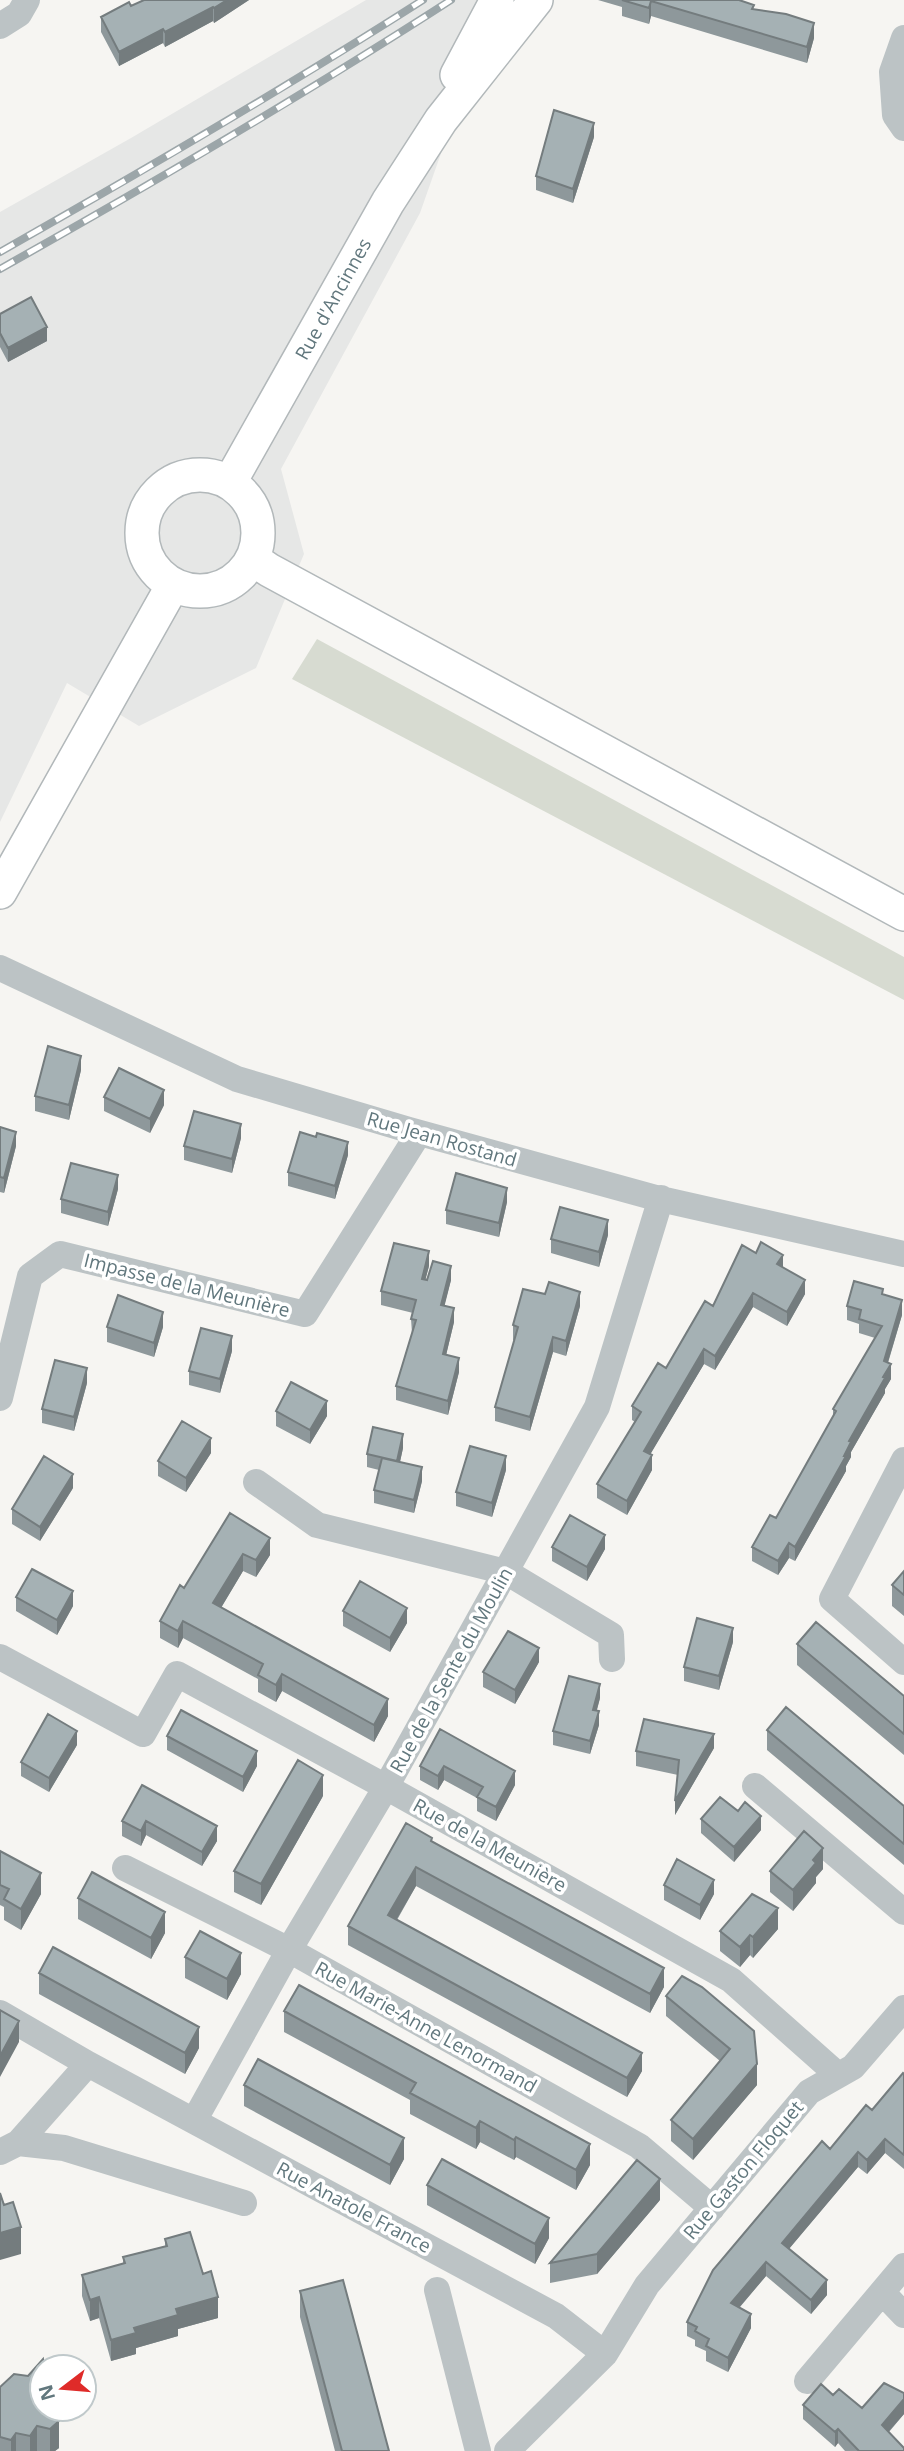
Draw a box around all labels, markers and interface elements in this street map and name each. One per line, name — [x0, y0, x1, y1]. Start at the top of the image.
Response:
street label: Rue d'Ancinnes — [289, 233, 377, 365]
street label: Rue Jean Rostand — [364, 1105, 520, 1173]
street label: Impasse de la Meunière — [81, 1247, 293, 1323]
street label: Rue de la Sente du Moulin — [384, 1563, 518, 1777]
street label: Rue de la Meunière — [409, 1792, 571, 1898]
street label: Rue Marie-Anne Lenormand — [310, 1955, 542, 2099]
street label: Rue Gaston Floquet — [677, 2095, 809, 2245]
street label: Rue Anatole France — [272, 2155, 436, 2259]
north arrow — [28, 2353, 98, 2423]
text: N — [32, 2382, 61, 2404]

